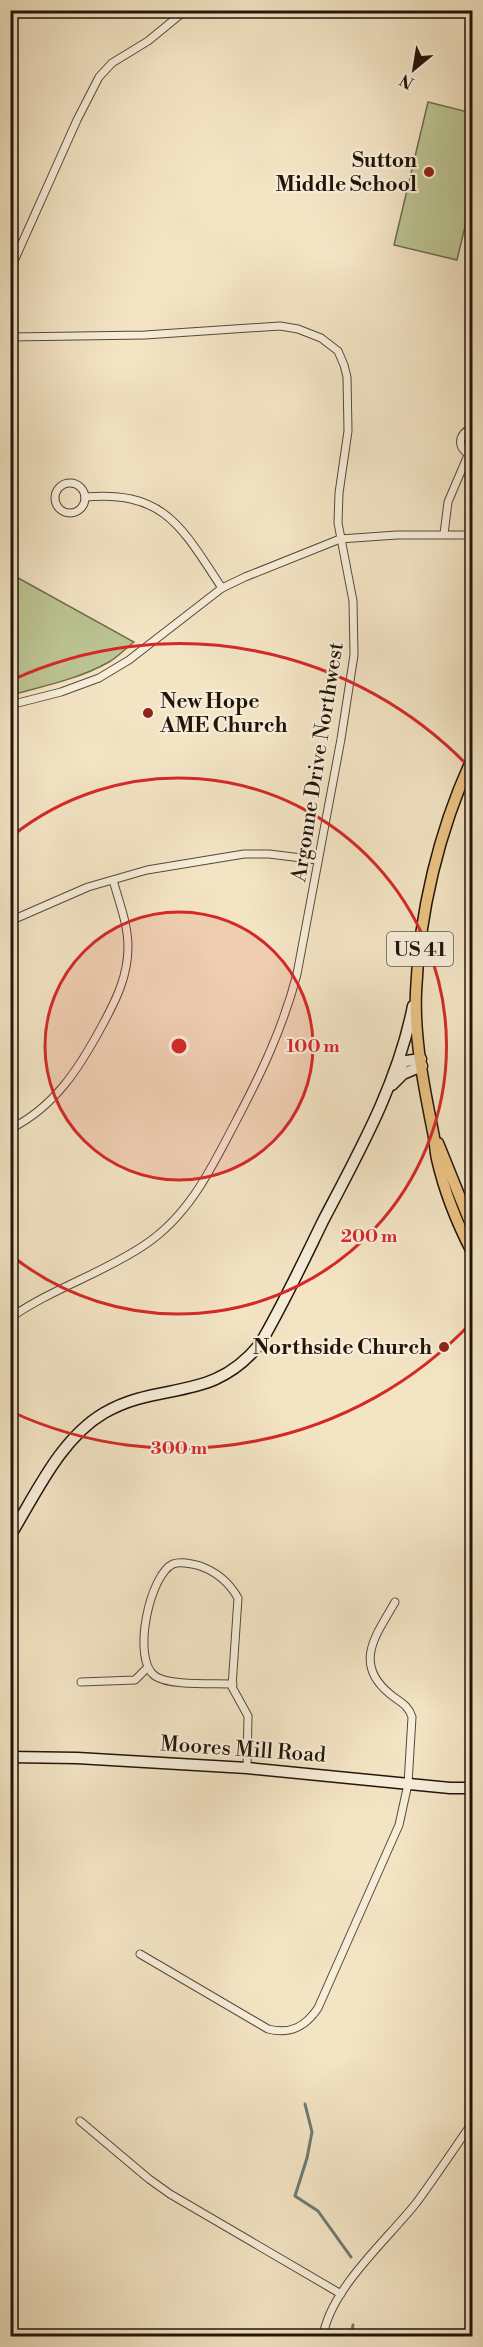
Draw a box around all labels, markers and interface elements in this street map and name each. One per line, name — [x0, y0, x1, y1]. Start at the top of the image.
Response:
north arrow — [384, 39, 444, 99]
text: N — [396, 69, 417, 93]
place label: Sutton Middle School — [275, 148, 417, 198]
marker: Sutton Middle School — [422, 165, 436, 179]
street label: Argonne Drive Northwest — [286, 640, 350, 885]
place label: New Hope AME Church — [159, 689, 287, 739]
marker: New Hope AME Church — [141, 706, 155, 720]
road number: US 41 — [387, 932, 453, 966]
text: 100 m — [286, 1035, 340, 1058]
centre of rings — [169, 1036, 189, 1056]
text: 200 m — [341, 1225, 398, 1248]
place label: Northside Church — [253, 1335, 432, 1361]
marker: Northside Church — [437, 1340, 451, 1354]
text: 300 m — [151, 1437, 208, 1460]
street label: Moores Mill Road — [159, 1731, 327, 1769]

